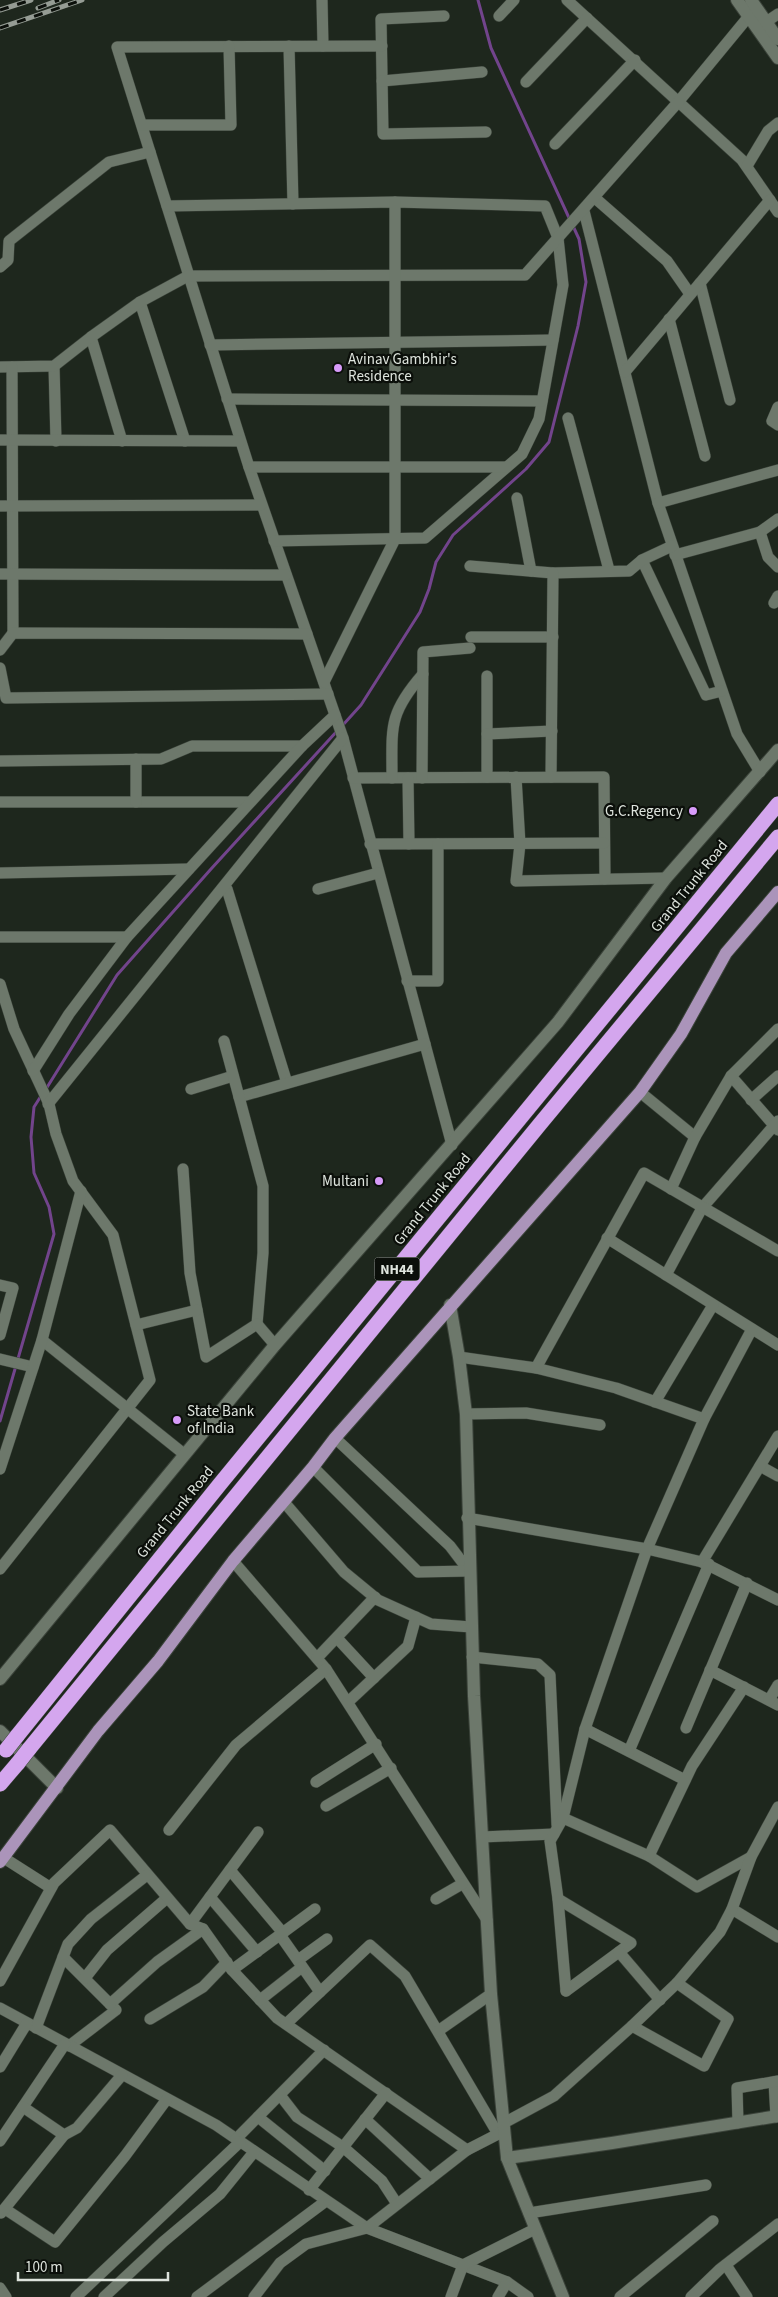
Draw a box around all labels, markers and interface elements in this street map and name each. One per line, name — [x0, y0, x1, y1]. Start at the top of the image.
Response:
place label: Avinav Gambhir's Residence — [348, 349, 457, 387]
marker: Avinav Gambhir's Residence — [332, 362, 344, 374]
place label: G.C.Regency — [605, 801, 683, 822]
marker: G.C.Regency — [687, 805, 699, 817]
street label: Grand Trunk Road — [646, 836, 733, 937]
street label: Grand Trunk Road — [389, 1149, 476, 1250]
place label: Multani — [322, 1171, 369, 1192]
marker: Multani — [373, 1175, 385, 1187]
road number: NH44 — [374, 1258, 420, 1280]
place label: State Bank of India — [187, 1401, 255, 1439]
marker: State Bank of India — [171, 1414, 183, 1426]
street label: Grand Trunk Road — [132, 1462, 219, 1563]
scale bar — [18, 2250, 168, 2282]
text: 100 m — [25, 2257, 63, 2278]

